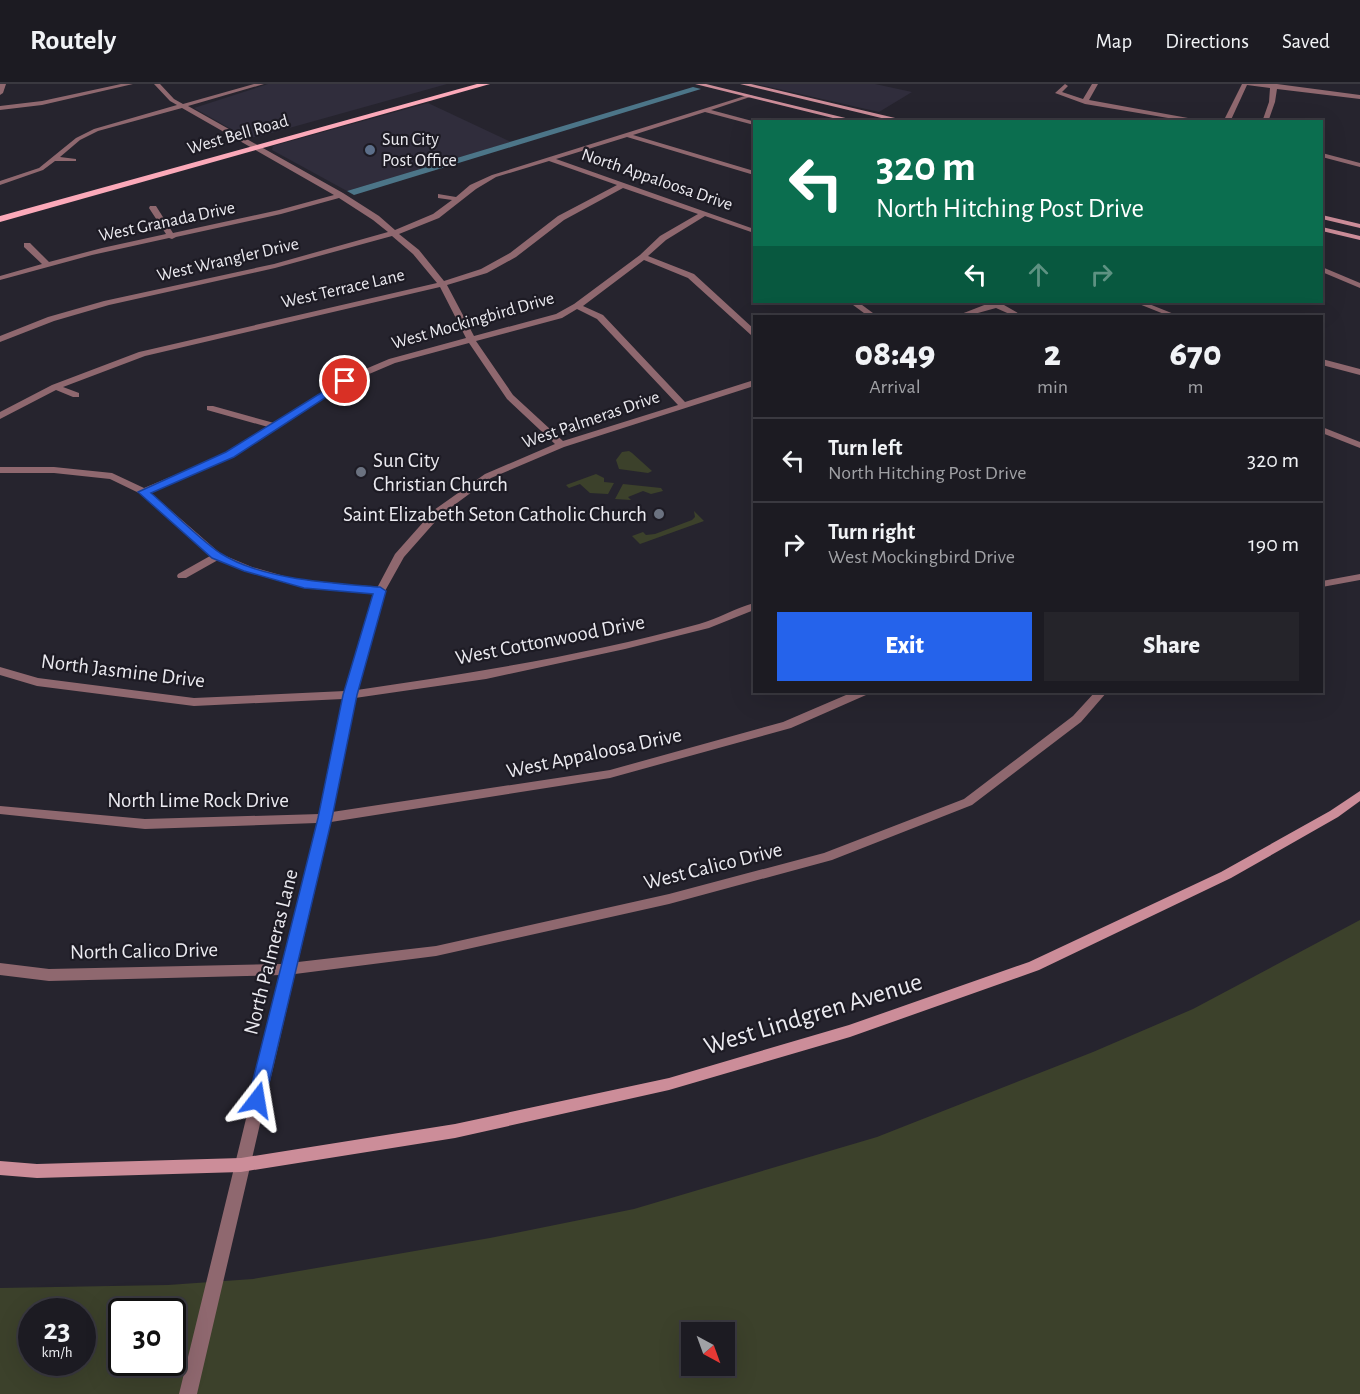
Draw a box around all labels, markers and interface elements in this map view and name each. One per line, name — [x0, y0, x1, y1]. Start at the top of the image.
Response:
text: Routely — [30, 27, 116, 55]
text: Map — [1096, 31, 1132, 52]
text: Directions — [1165, 31, 1249, 52]
text: Saved — [1282, 31, 1330, 52]
street label: West Bell Road — [185, 112, 291, 158]
place label: Sun City Post Office — [382, 131, 457, 170]
marker: Sun City Post Office — [363, 143, 377, 157]
icon: left — [777, 144, 855, 222]
street label: North Appaloosa Drive — [579, 146, 735, 214]
text: 320 m — [876, 146, 976, 188]
text: North Hitching Post Drive — [876, 195, 1144, 222]
street label: West Granada Drive — [97, 199, 237, 245]
street label: West Wrangler Drive — [155, 235, 301, 285]
icon: left — [959, 258, 992, 291]
icon: ahead — [1022, 258, 1055, 291]
icon: right — [1085, 258, 1118, 291]
street label: West Terrace Lane — [280, 266, 406, 312]
street label: West Mockingbird Drive — [390, 289, 556, 353]
text: 08:49 — [854, 336, 935, 372]
text: 2 — [1044, 336, 1061, 372]
text: 670 — [1169, 336, 1222, 372]
pin — [319, 355, 370, 406]
icon: arrive — [328, 364, 361, 397]
text: Arrival — [869, 377, 921, 397]
text: min — [1037, 377, 1068, 397]
text: m — [1188, 377, 1204, 397]
street label: West Palmeras Drive — [520, 388, 662, 452]
text: Turn left — [828, 437, 902, 459]
icon: left — [777, 444, 810, 477]
text: 320 m — [1247, 449, 1299, 471]
place label: Sun City Christian Church — [373, 450, 508, 495]
text: North Hitching Post Drive — [828, 463, 1026, 483]
marker: Sun City Christian Church — [354, 465, 368, 479]
place label: Saint Elizabeth Seton Catholic Church — [343, 504, 647, 525]
marker: Saint Elizabeth Seton Catholic Church — [652, 507, 666, 521]
text: Turn right — [828, 521, 915, 543]
icon: right — [777, 528, 810, 561]
text: 190 m — [1248, 533, 1299, 555]
text: West Mockingbird Drive — [828, 547, 1015, 567]
street label: West Cottonwood Drive — [454, 611, 646, 669]
button: Exit — [777, 612, 1032, 681]
button: Share — [1044, 612, 1299, 681]
street label: North Jasmine Drive — [40, 651, 206, 691]
street label: West Appaloosa Drive — [504, 724, 684, 782]
street label: North Lime Rock Drive — [107, 790, 289, 811]
street label: West Calico Drive — [642, 839, 784, 893]
street label: North Palmeras Lane — [240, 867, 302, 1037]
street label: North Calico Drive — [70, 939, 218, 963]
street label: West Lindgren Avenue — [701, 968, 925, 1060]
position arrow — [225, 1068, 289, 1132]
speed limit sign: 30 — [108, 1298, 186, 1376]
text: 23 — [43, 1315, 71, 1345]
north arrow — [681, 1322, 735, 1376]
map controls — [681, 1322, 735, 1376]
text: km/h — [42, 1345, 72, 1360]

